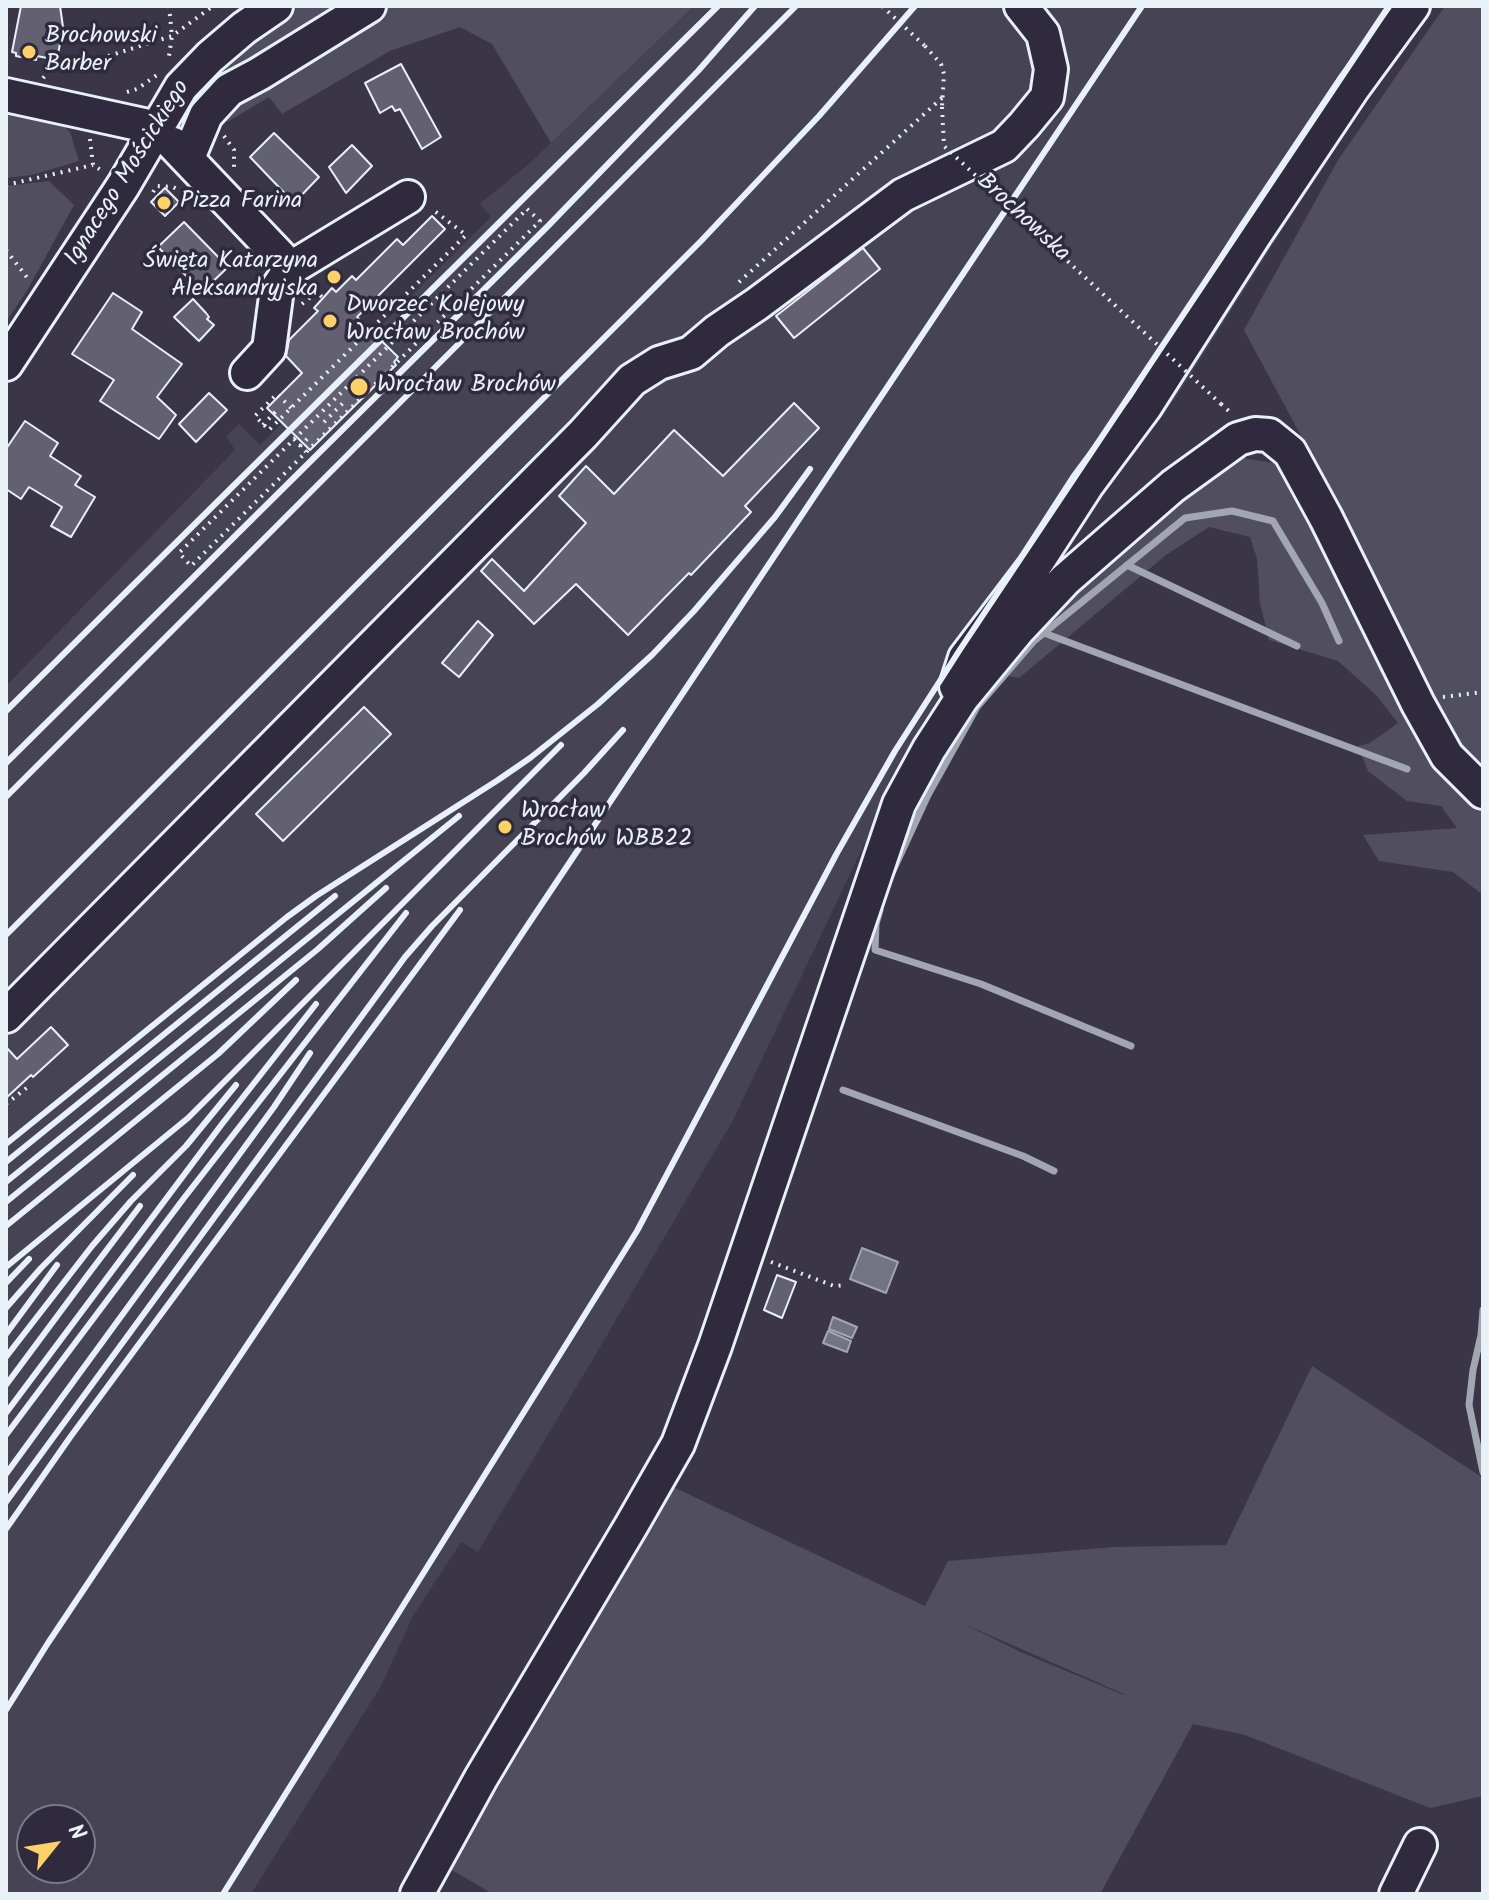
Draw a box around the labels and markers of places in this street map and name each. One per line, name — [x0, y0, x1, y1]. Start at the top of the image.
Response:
place label: Brochowski Barber — [45, 24, 157, 80]
marker: Brochowski Barber — [20, 43, 38, 61]
place label: Pizza Farina — [180, 189, 302, 217]
marker: Pizza Farina — [155, 194, 173, 212]
place label: Święta Katarzyna Aleksandryjska — [143, 249, 318, 305]
marker: Święta Katarzyna Aleksandryjska — [325, 268, 343, 286]
place label: Dworzec Kolejowy Wrocław Brochów — [346, 293, 525, 349]
marker: Dworzec Kolejowy Wrocław Brochów — [321, 312, 339, 330]
place label: Wrocław Brochów — [377, 373, 556, 401]
marker: Wrocław Brochów — [348, 376, 370, 398]
place label: Wrocław Brochów WBB22 — [521, 799, 693, 855]
marker: Wrocław Brochów WBB22 — [496, 818, 514, 836]

